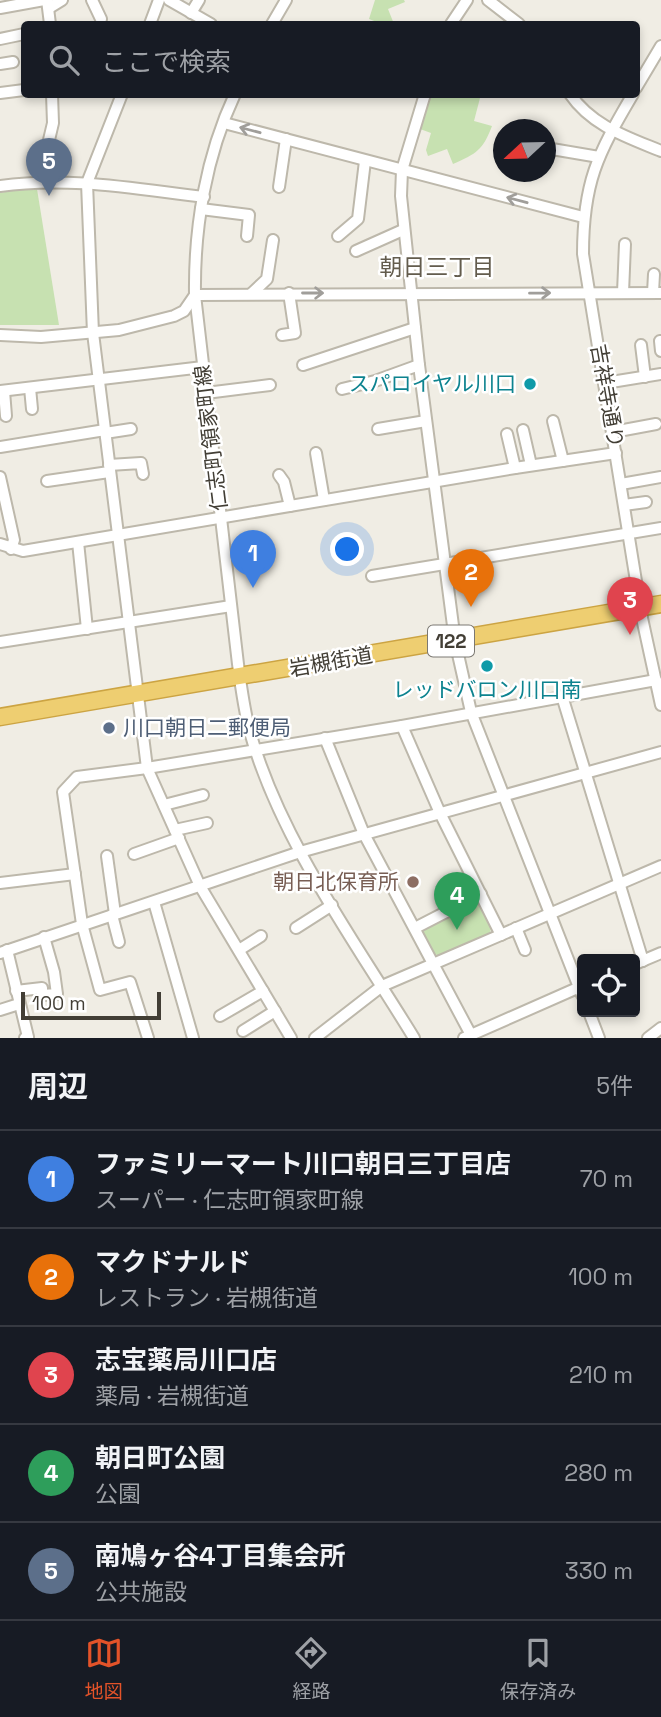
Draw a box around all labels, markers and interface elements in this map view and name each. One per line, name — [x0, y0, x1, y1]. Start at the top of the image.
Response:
search box — [21, 21, 640, 98]
icon: search — [45, 41, 83, 79]
text: ここで検索 — [101, 45, 231, 79]
north arrow — [493, 119, 556, 182]
one-way arrow — [239, 123, 262, 136]
pin: 5 — [26, 138, 72, 196]
one-way arrow — [506, 193, 529, 206]
district label: 朝日三丁目 — [380, 252, 495, 282]
one-way arrow — [301, 286, 324, 300]
one-way arrow — [528, 286, 551, 299]
street label: 吉祥寺通り — [585, 342, 630, 450]
street label: 仁志町領家町線 — [188, 363, 233, 513]
place label: スパロイヤル川口 — [349, 370, 516, 397]
marker: スパロイヤル川口 — [522, 376, 538, 392]
pin: 1 — [230, 530, 276, 588]
your location — [330, 532, 364, 566]
pin: 2 — [448, 549, 494, 607]
pin: 3 — [607, 577, 653, 635]
road number: 122 — [428, 626, 474, 656]
street label: 岩槻街道 — [287, 641, 375, 682]
marker: レッドバロン川口南 — [479, 658, 495, 674]
place label: レッドバロン川口南 — [393, 676, 582, 703]
place label: 川口朝日二郵便局 — [123, 714, 291, 741]
marker: 川口朝日二郵便局 — [101, 720, 117, 736]
place label: 朝日北保育所 — [273, 868, 399, 895]
pin: 4 — [434, 872, 480, 930]
marker: 朝日北保育所 — [405, 874, 421, 890]
map controls — [577, 954, 640, 1017]
button: locate — [577, 954, 640, 1017]
scale bar — [21, 989, 161, 1021]
text: 100 m — [32, 991, 86, 1016]
text: 周辺 — [28, 1067, 88, 1106]
text: 5件 — [596, 1071, 633, 1101]
text: ファミリーマート川口朝日三丁目店 — [95, 1147, 511, 1181]
text: 1 — [46, 1164, 56, 1194]
text: 70 m — [580, 1164, 633, 1194]
text: スーパー · 仁志町領家町線 — [95, 1185, 364, 1215]
text: マクドナルド — [95, 1245, 251, 1279]
text: 2 — [44, 1262, 58, 1292]
text: 100 m — [568, 1262, 633, 1292]
text: レストラン · 岩槻街道 — [95, 1283, 318, 1313]
text: 志宝薬局川口店 — [95, 1343, 277, 1377]
text: 3 — [44, 1360, 58, 1390]
text: 210 m — [569, 1360, 633, 1390]
text: 薬局 · 岩槻街道 — [95, 1381, 249, 1411]
text: 朝日町公園 — [95, 1441, 225, 1475]
text: 4 — [44, 1458, 58, 1488]
text: 280 m — [564, 1458, 633, 1488]
text: 公園 — [95, 1479, 141, 1509]
text: 南鳩ヶ谷4丁目集会所 — [95, 1539, 346, 1573]
text: 5 — [44, 1556, 58, 1586]
text: 330 m — [565, 1556, 633, 1586]
text: 公共施設 — [95, 1577, 187, 1607]
tab: 地図 — [85, 1634, 123, 1704]
tab: 経路 — [292, 1634, 330, 1704]
tab: 保存済み — [500, 1634, 576, 1704]

